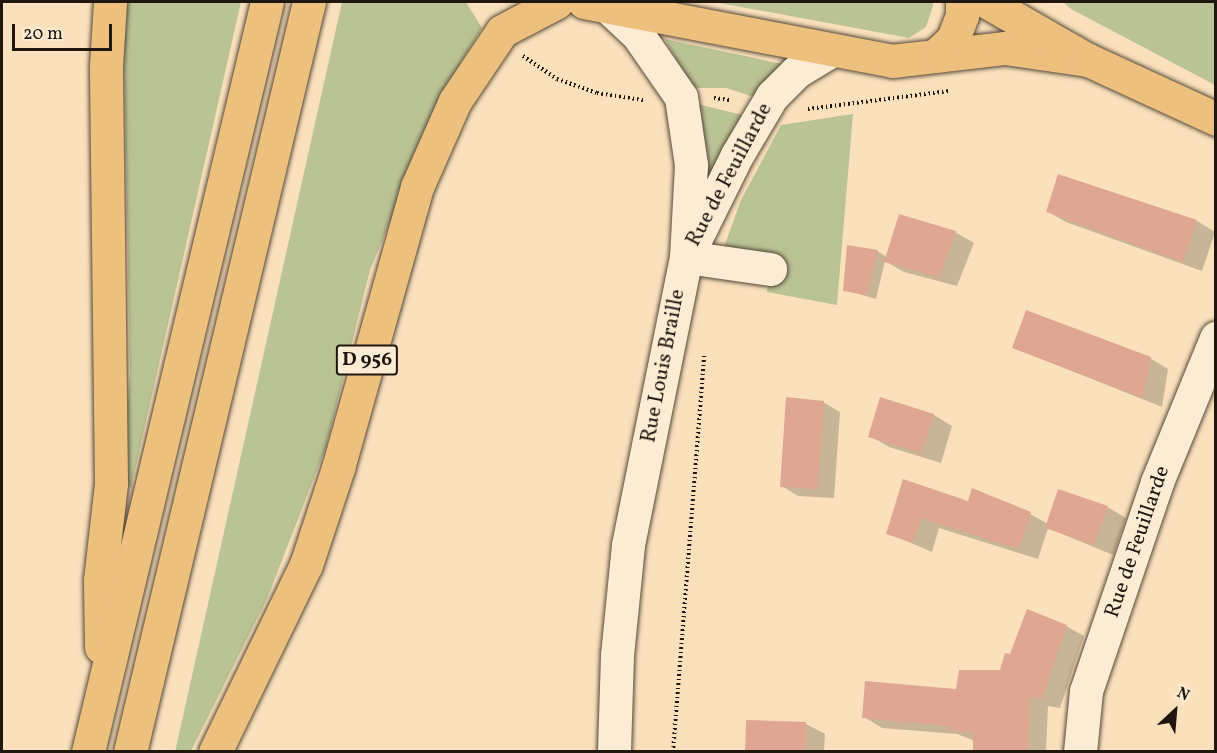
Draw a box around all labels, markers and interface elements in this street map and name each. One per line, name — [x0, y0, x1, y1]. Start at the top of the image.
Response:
scale bar — [15, 12, 116, 50]
text: 20 m — [23, 22, 63, 47]
street label: Rue de Feuillarde — [682, 99, 778, 251]
street label: Rue Louis Braille — [637, 287, 691, 445]
road number: D 956 — [336, 343, 398, 377]
street label: Rue de Feuillarde — [1100, 463, 1176, 621]
north arrow — [1145, 681, 1205, 741]
text: N — [1173, 682, 1193, 707]

